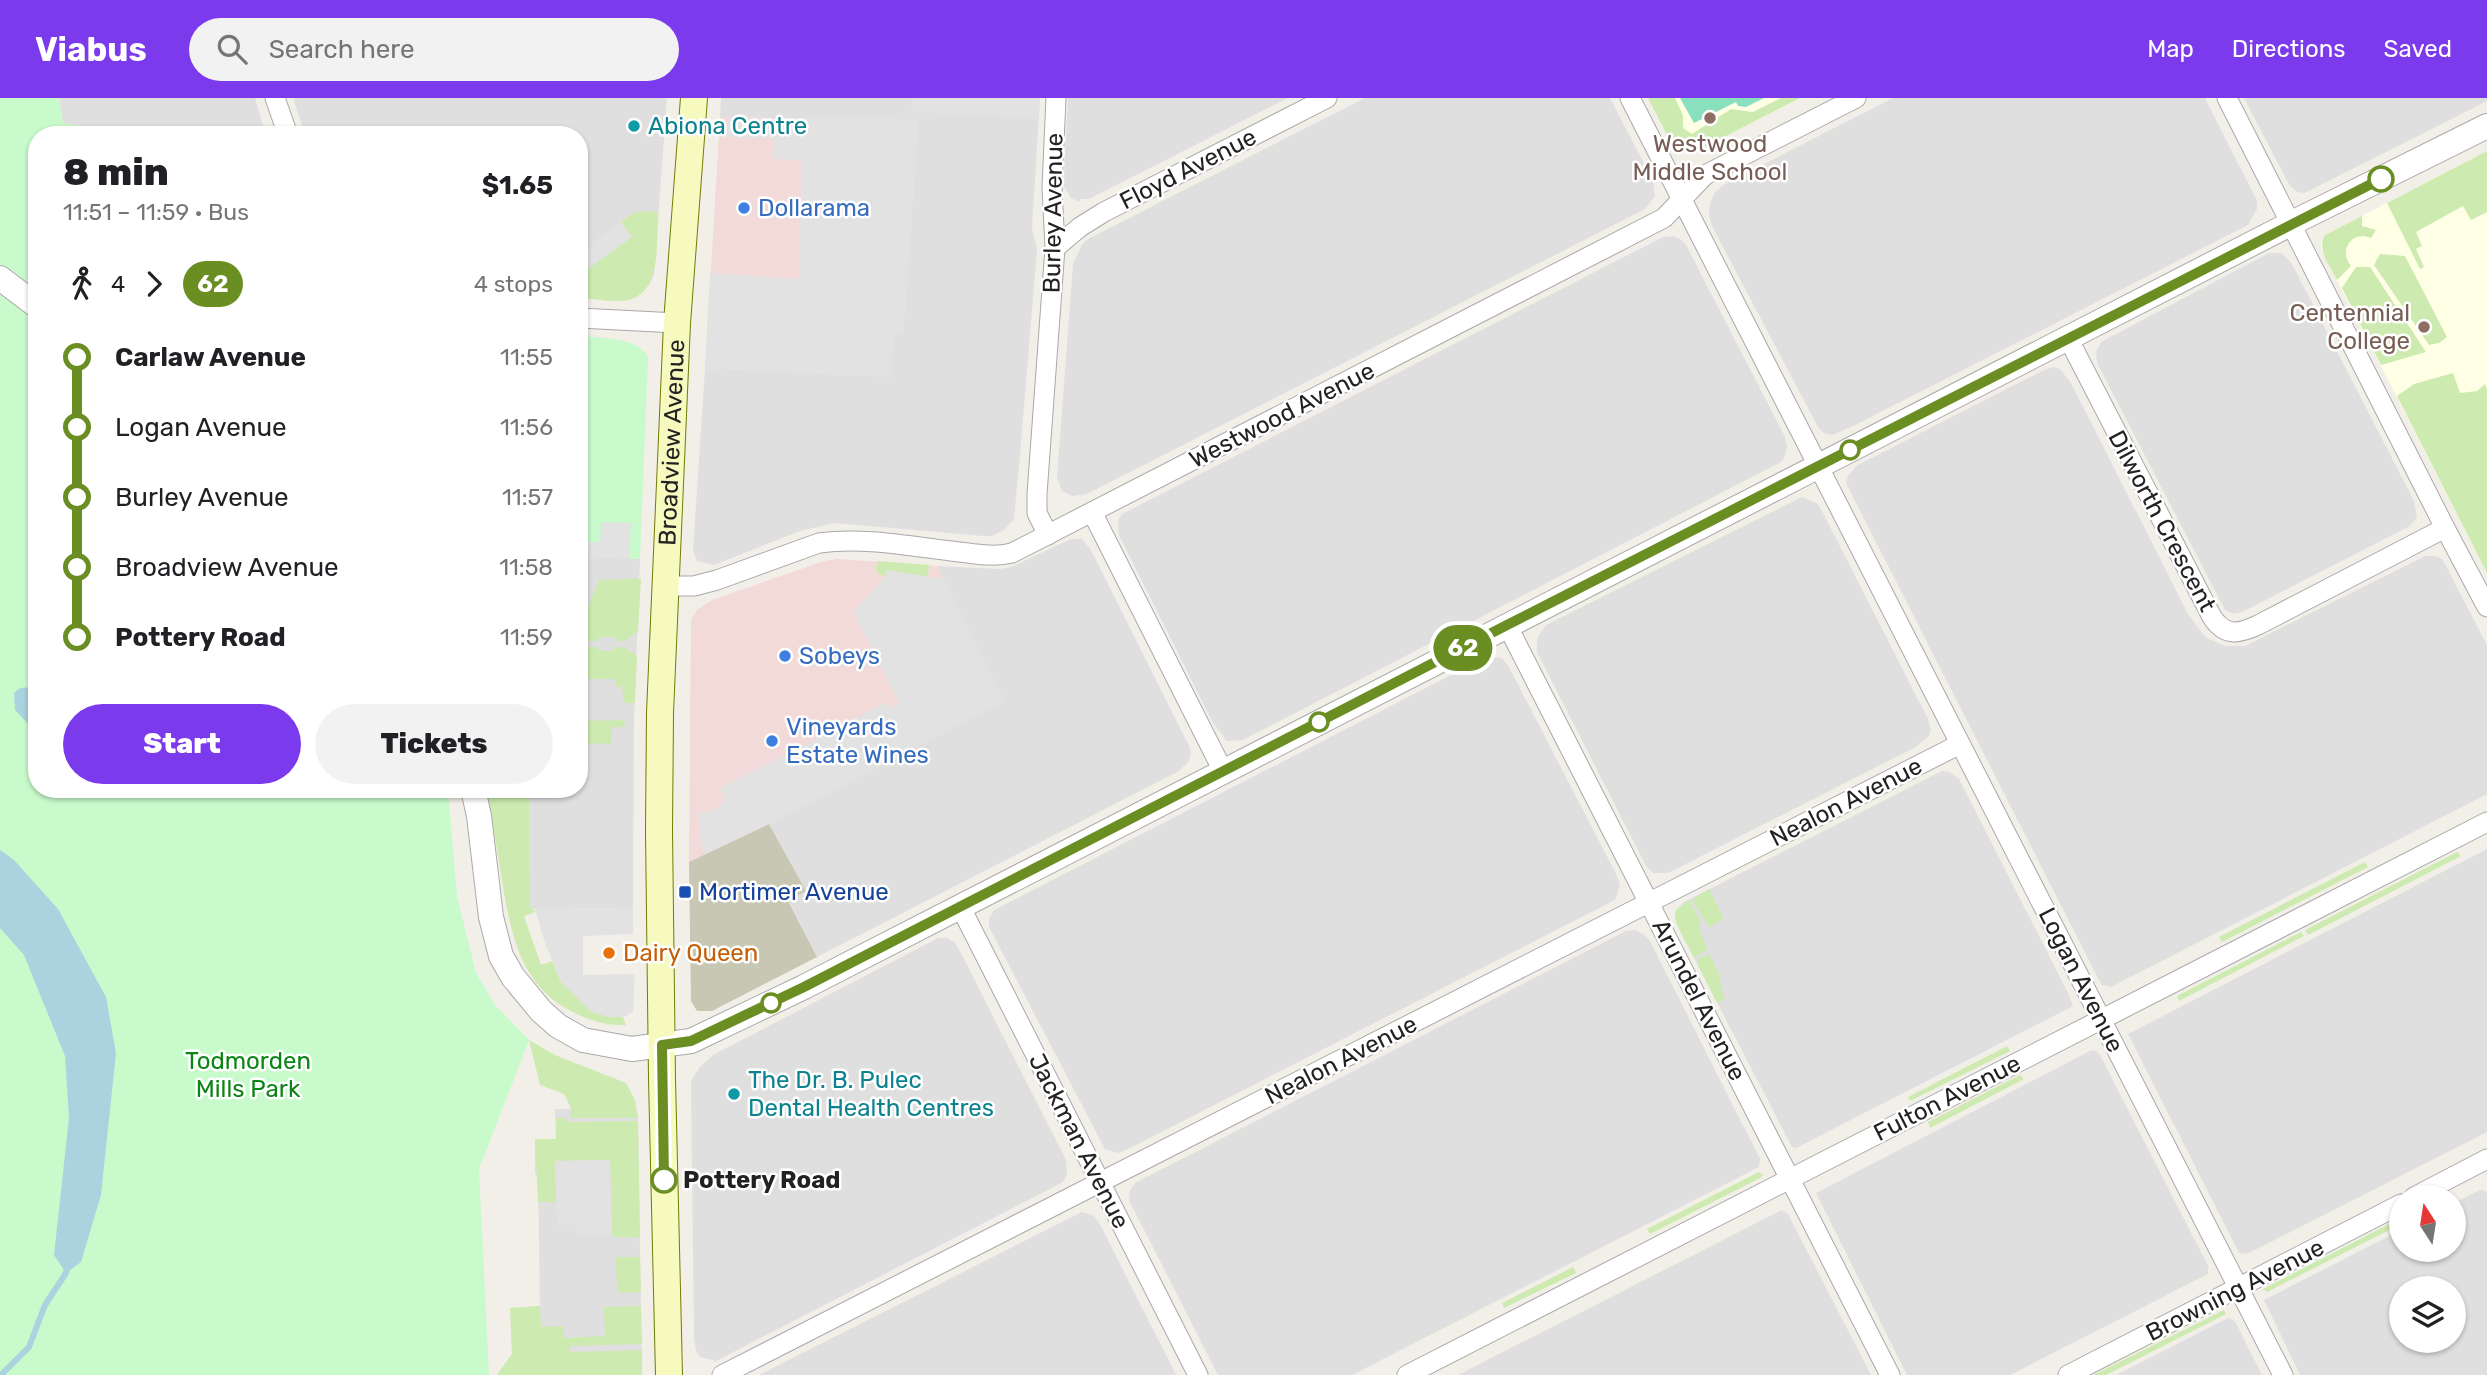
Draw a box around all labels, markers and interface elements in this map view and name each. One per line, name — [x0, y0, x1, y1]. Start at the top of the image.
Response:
search box — [189, 18, 679, 81]
text: Viabus — [35, 30, 147, 69]
icon: search — [213, 30, 251, 68]
text: Search here — [269, 34, 415, 65]
text: Map — [2147, 35, 2194, 63]
text: Directions — [2232, 35, 2345, 63]
text: Saved — [2383, 35, 2452, 63]
marker: Westwood Middle School — [1702, 110, 1718, 126]
place label: Abiona Centre — [648, 112, 807, 140]
marker: Abiona Centre — [626, 118, 642, 134]
street label: Floyd Avenue — [1115, 123, 1261, 215]
place label: Westwood Middle School — [1633, 130, 1787, 186]
street label: Burley Avenue — [1038, 133, 1068, 293]
text: 8 min — [63, 149, 169, 195]
unlabelled marker — [2368, 166, 2394, 192]
text: $1.65 — [482, 170, 553, 201]
place label: Dollarama — [758, 194, 870, 222]
text: 11:51 – 11:59 · Bus — [63, 198, 249, 226]
marker: Dollarama — [736, 200, 752, 216]
icon: walk — [63, 265, 101, 303]
icon: forward — [135, 265, 173, 303]
text: 4 — [111, 270, 125, 298]
text: 62 — [197, 270, 229, 298]
text: 4 stops — [474, 270, 553, 298]
place label: Centennial College — [2289, 299, 2410, 355]
marker: Centennial College — [2416, 319, 2432, 335]
street label: Broadview Avenue — [653, 339, 690, 546]
text: Carlaw Avenue — [115, 342, 306, 373]
text: 11:55 — [500, 343, 553, 371]
street label: Westwood Avenue — [1185, 356, 1379, 474]
text: Logan Avenue — [115, 412, 287, 443]
text: 11:56 — [500, 413, 553, 441]
street label: Dilworth Crescent — [2102, 426, 2222, 616]
unlabelled marker — [1840, 440, 1860, 460]
text: Burley Avenue — [115, 482, 289, 513]
text: 11:57 — [502, 483, 553, 511]
text: Broadview Avenue — [115, 552, 339, 583]
text: 11:58 — [499, 553, 553, 581]
text: Pottery Road — [115, 622, 286, 653]
text: 11:59 — [500, 623, 553, 651]
line badge: 62 — [1432, 625, 1494, 671]
text: 62 — [1447, 634, 1479, 662]
place label: Sobeys — [799, 642, 880, 670]
marker: Sobeys — [777, 648, 793, 664]
button: Start — [63, 704, 301, 784]
button: Tickets — [315, 704, 553, 784]
unlabelled marker — [1309, 712, 1329, 732]
place label: Vineyards Estate Wines — [786, 713, 929, 769]
marker: Vineyards Estate Wines — [764, 733, 780, 749]
street label: Nealon Avenue — [1765, 752, 1927, 852]
place label: Mortimer Avenue — [699, 878, 889, 906]
marker: Mortimer Avenue — [677, 884, 693, 900]
street label: Logan Avenue — [2033, 903, 2129, 1057]
street label: Arundel Avenue — [1646, 915, 1752, 1085]
place label: Dairy Queen — [623, 939, 758, 967]
marker: Dairy Queen — [601, 945, 617, 961]
unlabelled marker — [761, 993, 781, 1013]
street label: Nealon Avenue — [1260, 1010, 1422, 1110]
park label: Todmorden Mills Park — [185, 1047, 311, 1103]
street label: Jackman Avenue — [1023, 1049, 1135, 1233]
street label: Fulton Avenue — [1869, 1049, 2025, 1147]
place label: The Dr. B. Pulec Dental Health Centres — [748, 1066, 994, 1122]
marker: The Dr. B. Pulec Dental Health Centres — [726, 1086, 742, 1102]
place label: Pottery Road — [683, 1166, 840, 1194]
marker: Pottery Road — [651, 1167, 677, 1193]
north arrow — [2389, 1185, 2466, 1262]
map controls — [2389, 1185, 2466, 1353]
street label: Browning Avenue — [2141, 1233, 2329, 1347]
button: layers — [2389, 1276, 2466, 1353]

